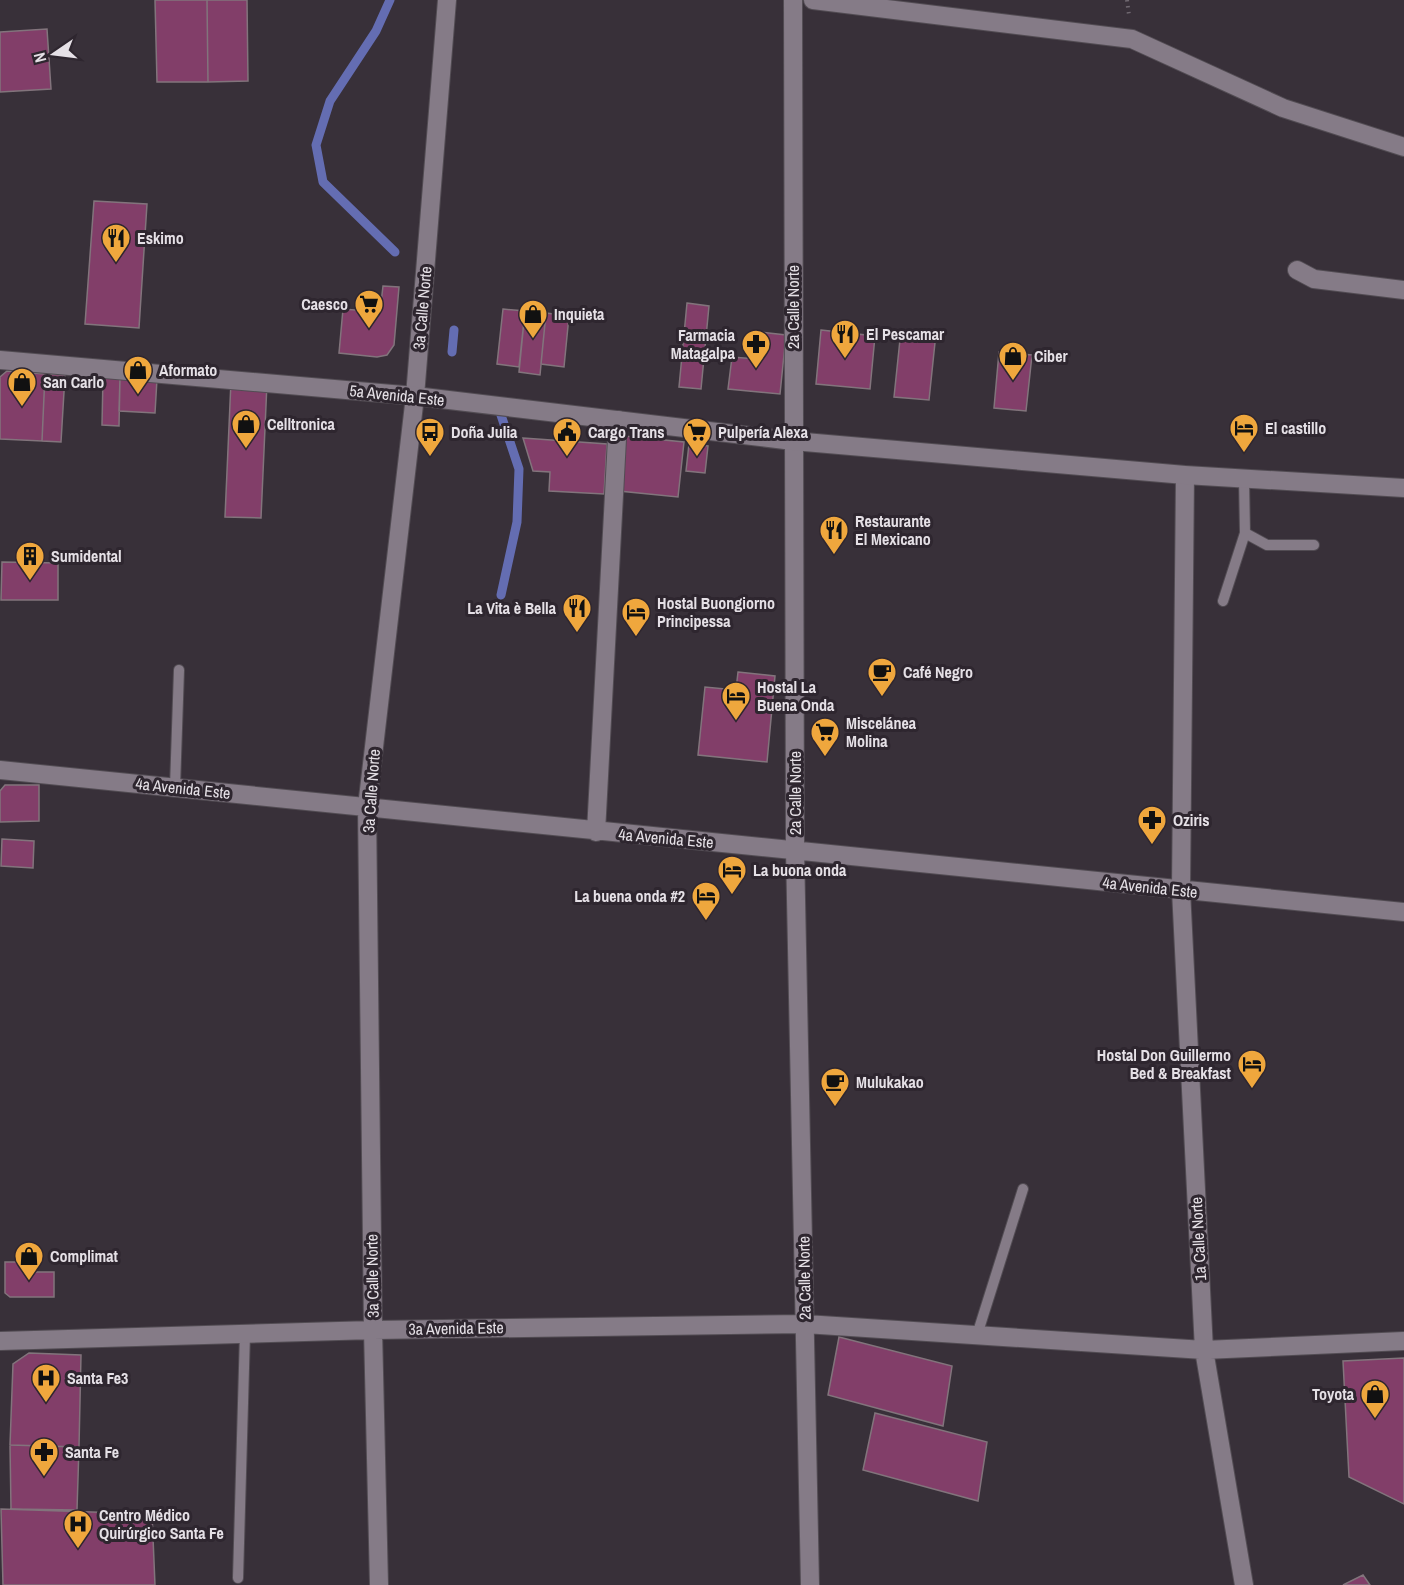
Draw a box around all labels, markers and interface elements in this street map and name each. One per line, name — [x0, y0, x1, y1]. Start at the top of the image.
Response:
north arrow — [24, 24, 84, 84]
text: N — [28, 50, 51, 65]
restaurant icon: Eskimo — [100, 222, 132, 264]
place label: Eskimo — [137, 227, 184, 249]
street label: 3a Calle Norte — [407, 265, 437, 351]
street label: 2a Calle Norte — [782, 265, 804, 349]
supermarket icon: Caesco — [353, 288, 385, 330]
place label: Caesco — [301, 293, 348, 315]
shop icon: Inquieta — [517, 298, 549, 340]
place label: Inquieta — [554, 303, 605, 325]
restaurant icon: El Pescamar — [829, 318, 861, 360]
place label: El Pescamar — [866, 323, 945, 345]
place label: Farmacia Matagalpa — [671, 324, 736, 364]
pharmacy icon: Farmacia Matagalpa — [740, 328, 772, 370]
shop icon: Ciber — [997, 340, 1029, 382]
place label: Ciber — [1034, 345, 1068, 367]
shop icon: Aformato — [122, 354, 154, 396]
place label: Aformato — [159, 359, 217, 381]
shop icon: San Carlo — [6, 366, 38, 408]
place label: San Carlo — [43, 371, 104, 393]
street label: 5a Avenida Este — [348, 379, 446, 411]
shop icon: Celltronica — [230, 408, 262, 450]
hotel icon: El castillo — [1228, 412, 1260, 454]
place label: Celltronica — [267, 413, 336, 435]
bus stop icon: Doña Julia — [414, 416, 446, 458]
public building icon: Cargo Trans — [551, 416, 583, 458]
supermarket icon: Pulpería Alexa — [681, 416, 713, 458]
place label: El castillo — [1265, 417, 1326, 439]
place label: Doña Julia — [451, 421, 518, 443]
place label: Cargo Trans — [588, 421, 665, 443]
place label: Pulpería Alexa — [718, 421, 809, 443]
place label: Restaurante El Mexicano — [855, 510, 931, 550]
restaurant icon: Restaurante El Mexicano — [818, 514, 850, 556]
building icon: Sumidental — [14, 540, 46, 582]
place label: Sumidental — [51, 545, 122, 567]
restaurant icon: La Vita è Bella — [561, 592, 593, 634]
place label: Hostal Buongiorno Principessa — [657, 592, 775, 632]
hotel icon: Hostal Buongiorno Principessa — [620, 596, 652, 638]
place label: La Vita è Bella — [467, 597, 557, 619]
cafe icon: Café Negro — [866, 656, 898, 698]
place label: Café Negro — [903, 661, 973, 683]
place label: Hostal La Buena Onda — [757, 676, 835, 716]
hotel icon: Hostal La Buena Onda — [720, 680, 752, 722]
place label: Miscelánea Molina — [846, 712, 917, 752]
supermarket icon: Miscelánea Molina — [809, 716, 841, 758]
street label: 3a Calle Norte — [357, 748, 385, 834]
street label: 2a Calle Norte — [784, 751, 806, 835]
street label: 4a Avenida Este — [134, 772, 232, 804]
pharmacy icon: Oziris — [1136, 804, 1168, 846]
place label: Oziris — [1173, 809, 1209, 831]
street label: 4a Avenida Este — [618, 823, 714, 853]
hotel icon: La buona onda — [716, 854, 748, 896]
place label: La buona onda — [753, 859, 847, 881]
street label: 4a Avenida Este — [1101, 871, 1199, 903]
hotel icon: La buena onda #2 — [690, 880, 722, 922]
place label: La buena onda #2 — [574, 885, 685, 907]
place label: Hostal Don Guillermo Bed & Breakfast — [1097, 1044, 1232, 1084]
hotel icon: Hostal Don Guillermo Bed & Breakfast — [1236, 1048, 1268, 1090]
cafe icon: Mulukakao — [819, 1066, 851, 1108]
place label: Mulukakao — [856, 1071, 924, 1093]
street label: 1a Calle Norte — [1185, 1197, 1211, 1281]
street label: 3a Calle Norte — [360, 1234, 384, 1318]
street label: 2a Calle Norte — [792, 1236, 816, 1320]
shop icon: Complimat — [13, 1240, 45, 1282]
place label: Complimat — [50, 1245, 118, 1267]
street label: 3a Avenida Este — [408, 1316, 504, 1340]
hospital icon: Santa Fe3 — [30, 1362, 62, 1404]
place label: Santa Fe3 — [67, 1367, 128, 1389]
shop icon: Toyota — [1359, 1378, 1391, 1420]
place label: Toyota — [1312, 1383, 1355, 1405]
pharmacy icon: Santa Fe — [28, 1436, 60, 1478]
place label: Santa Fe — [65, 1441, 119, 1463]
place label: Centro Médico Quirúrgico Santa Fe — [99, 1504, 224, 1544]
hospital icon: Centro Médico Quirúrgico Santa Fe — [62, 1508, 94, 1550]

